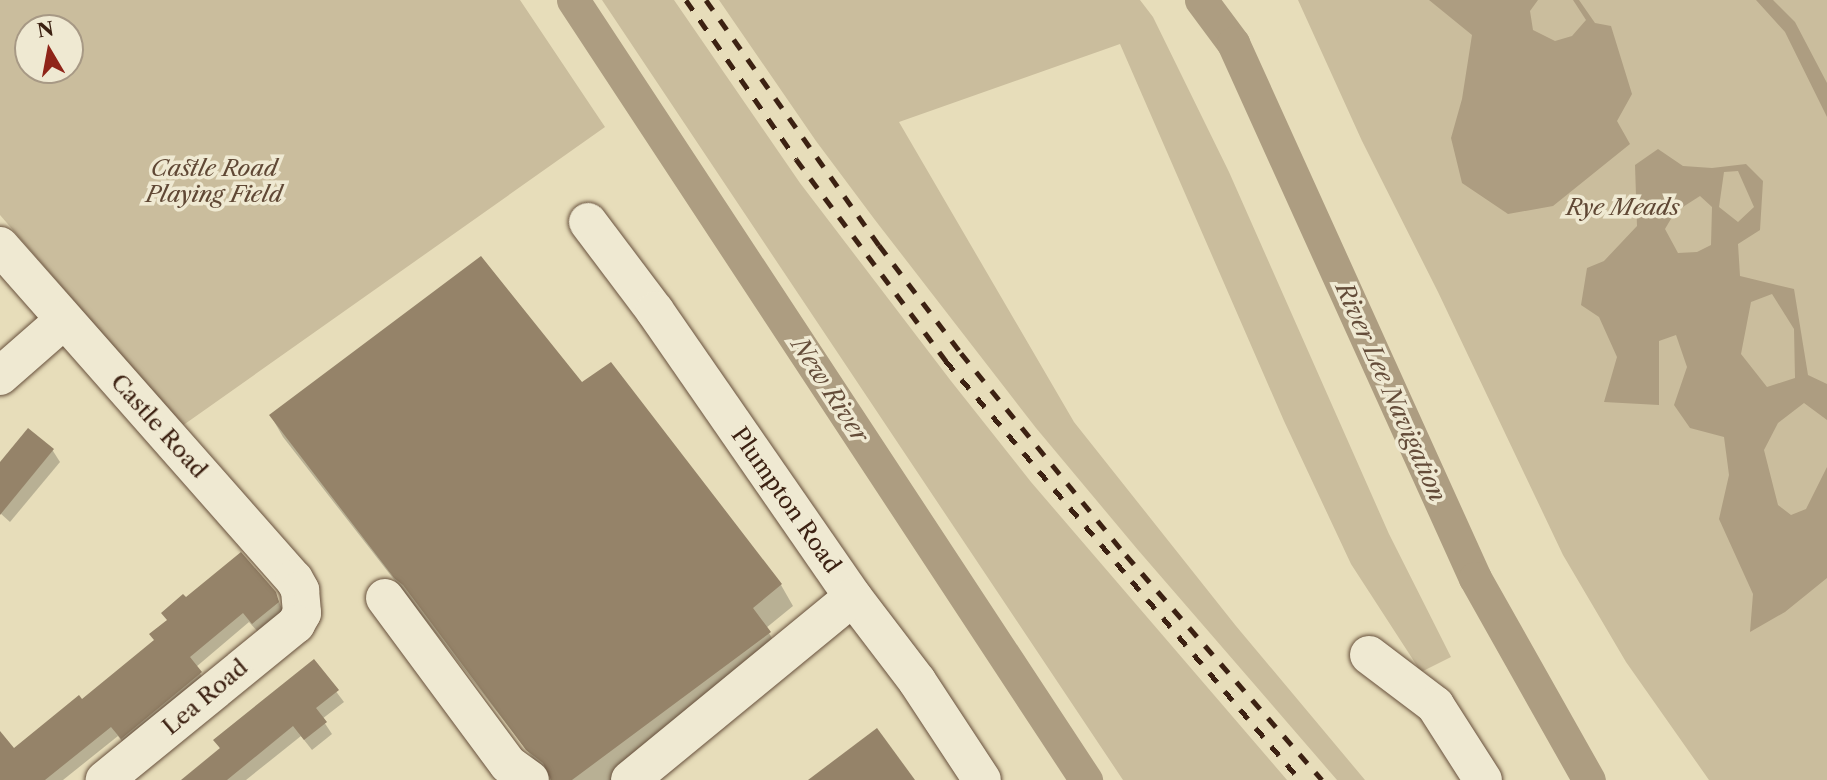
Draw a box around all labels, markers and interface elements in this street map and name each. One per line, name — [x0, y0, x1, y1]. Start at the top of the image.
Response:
north arrow — [14, 14, 84, 84]
text: N — [35, 17, 56, 43]
park label: Castle Road Playing Field — [146, 154, 282, 208]
park label: Rye Meads — [1566, 193, 1680, 221]
water label: River Lee Navigation — [1330, 278, 1452, 506]
water label: New River — [785, 332, 875, 448]
street label: Castle Road — [105, 368, 213, 484]
street label: Plumpton Road — [726, 422, 846, 578]
street label: Lea Road — [157, 653, 253, 741]

